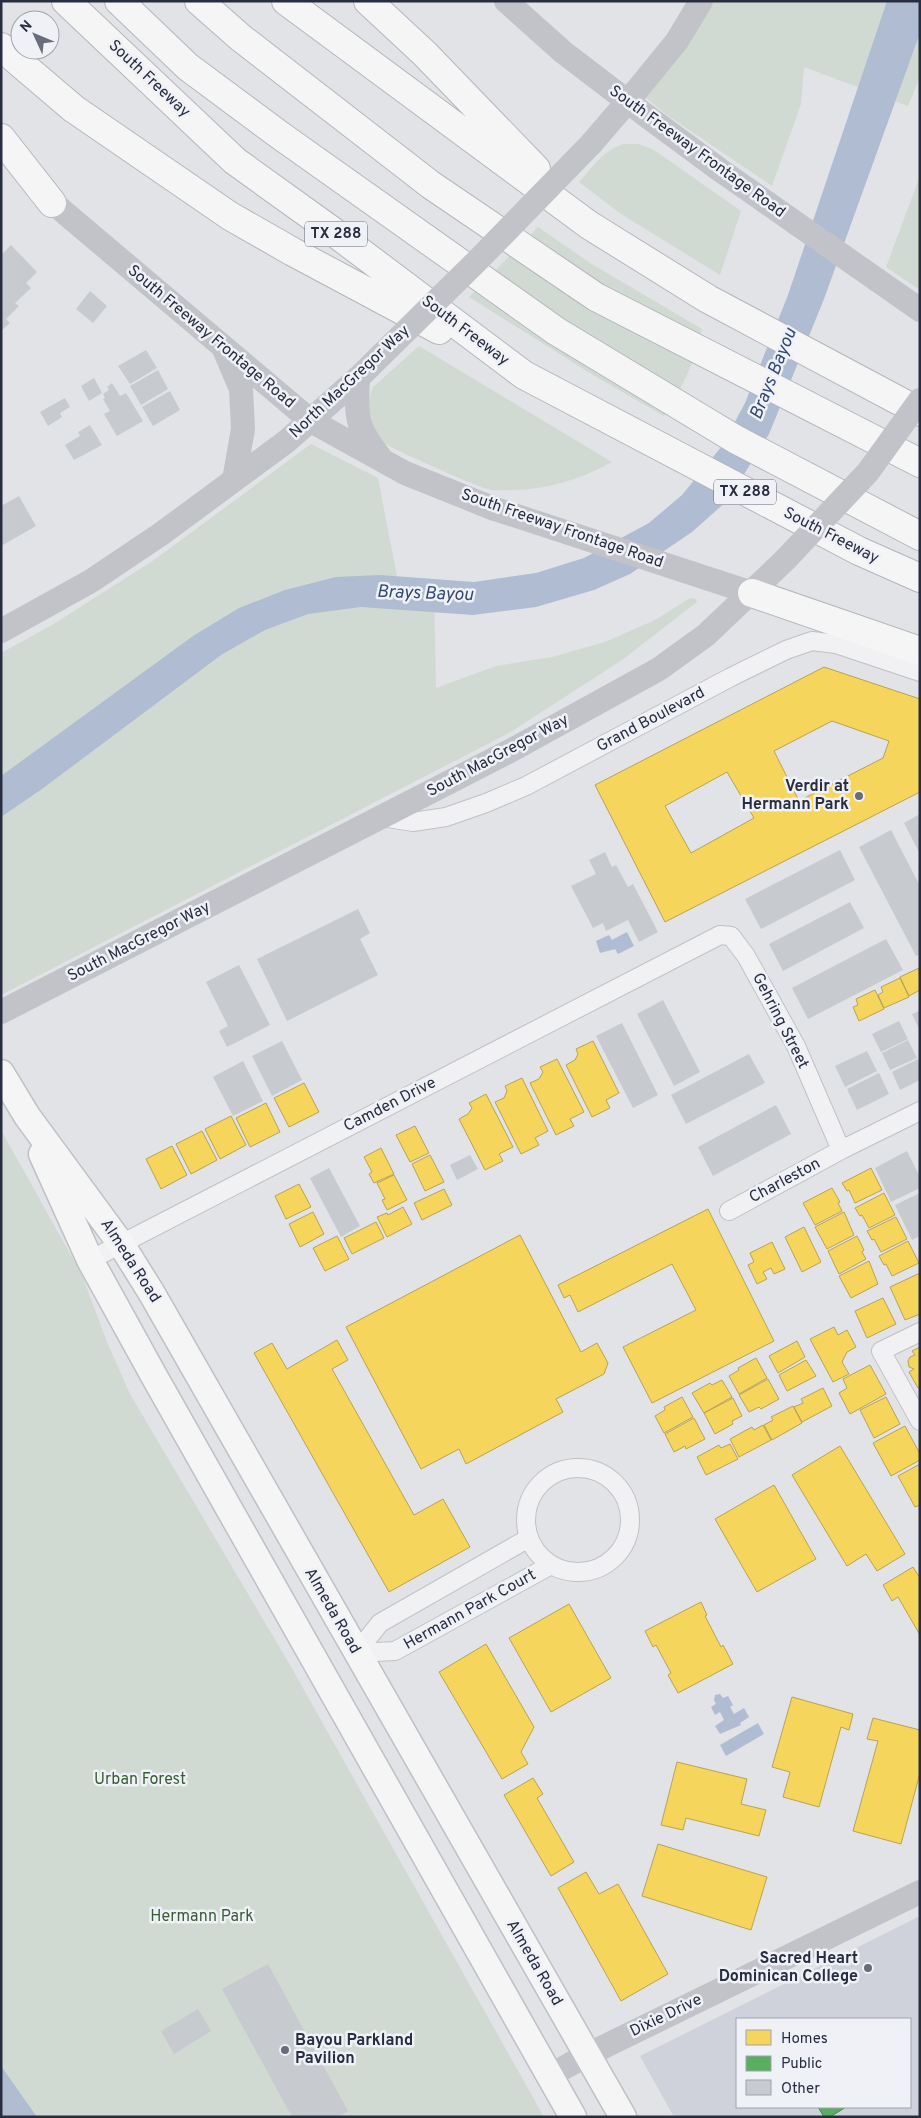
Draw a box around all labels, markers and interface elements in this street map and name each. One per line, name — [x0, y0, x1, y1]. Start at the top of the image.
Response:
north arrow — [10, 10, 60, 60]
text: N — [17, 17, 36, 37]
street label: South Freeway — [104, 36, 194, 122]
street label: South Freeway Frontage Road — [605, 81, 789, 223]
road number: TX 288 — [305, 222, 367, 246]
street label: South Freeway Frontage Road — [123, 261, 299, 413]
street label: South Freeway — [417, 291, 513, 371]
street label: North MacGregor Way — [286, 321, 414, 443]
water label: Brays Bayou — [745, 325, 803, 423]
road number: TX 288 — [714, 480, 776, 504]
street label: South Freeway Frontage Road — [458, 485, 666, 573]
street label: South Freeway — [780, 503, 882, 569]
water label: Brays Bayou — [376, 581, 474, 607]
street label: Grand Boulevard — [593, 683, 709, 757]
street label: South MacGregor Way — [424, 710, 572, 802]
place label: Verdir at Hermann Park — [742, 777, 849, 815]
marker: Verdir at Hermann Park — [853, 790, 865, 802]
street label: South MacGregor Way — [64, 897, 214, 987]
street label: Gehring Street — [747, 970, 813, 1072]
street label: Camden Drive — [340, 1073, 440, 1137]
street label: Charleston — [746, 1154, 824, 1208]
street label: Almeda Road — [95, 1215, 165, 1307]
street label: Almeda Road — [299, 1564, 365, 1658]
street label: Hermann Park Court — [400, 1565, 540, 1655]
park label: Urban Forest — [94, 1770, 186, 1790]
park label: Hermann Park — [150, 1907, 254, 1927]
street label: Almeda Road — [501, 1916, 567, 2010]
place label: Sacred Heart Dominican College — [719, 1949, 858, 1987]
marker: Sacred Heart Dominican College — [862, 1962, 874, 1974]
street label: Dixie Drive — [627, 1990, 705, 2042]
legend — [736, 2018, 911, 2108]
text: Homes — [781, 2030, 828, 2049]
place label: Bayou Parkland Pavilion — [295, 2031, 413, 2069]
marker: Bayou Parkland Pavilion — [279, 2044, 291, 2056]
text: Public — [781, 2055, 822, 2074]
text: Other — [781, 2080, 820, 2099]

